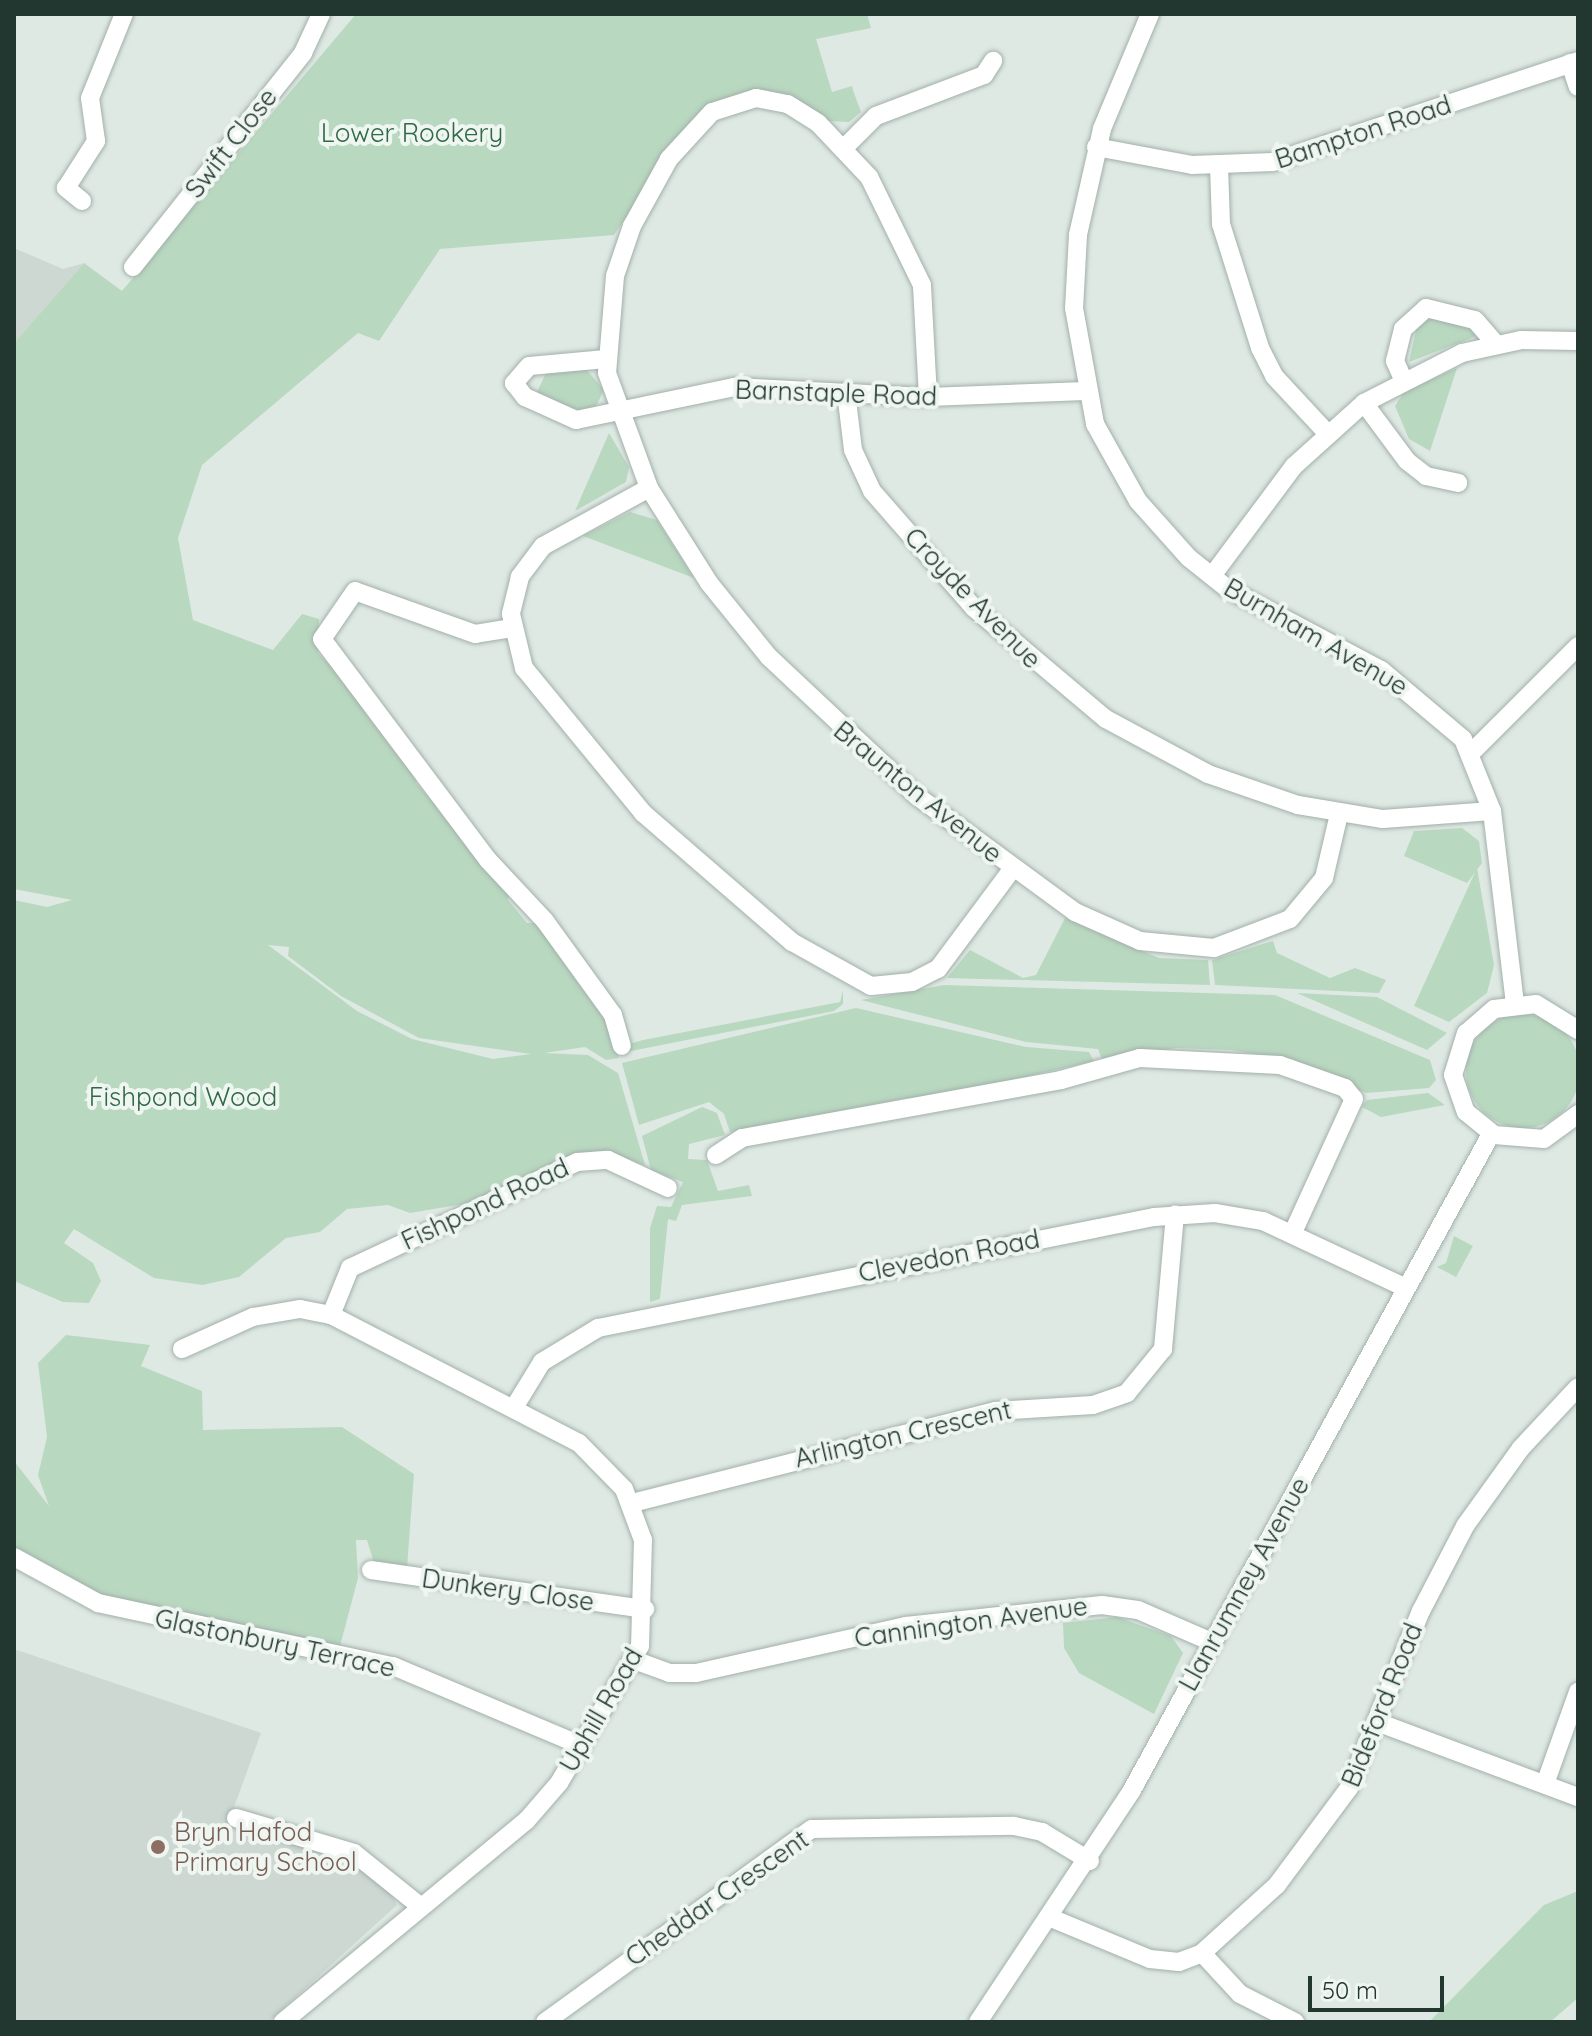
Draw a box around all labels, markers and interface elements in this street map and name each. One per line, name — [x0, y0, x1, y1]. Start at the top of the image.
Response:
street label: Swift Close — [179, 82, 283, 204]
street label: Bampton Road — [1271, 89, 1455, 175]
park label: Lower Rookery — [321, 117, 503, 149]
street label: Barnstaple Road — [734, 374, 938, 412]
street label: Croyde Avenue — [898, 521, 1048, 675]
street label: Burnham Avenue — [1219, 572, 1413, 702]
street label: Braunton Avenue — [828, 715, 1008, 869]
park label: Fishpond Wood — [89, 1081, 277, 1113]
street label: Fishpond Road — [396, 1152, 574, 1256]
street label: Clevedon Road — [856, 1223, 1042, 1289]
street label: Arlington Crescent — [792, 1394, 1014, 1474]
street label: Llanrumney Avenue — [1172, 1472, 1316, 1696]
street label: Dunkery Close — [420, 1562, 596, 1618]
street label: Cannington Avenue — [852, 1590, 1090, 1654]
street label: Glastonbury Terrace — [152, 1602, 398, 1684]
street label: Bideford Road — [1335, 1619, 1429, 1791]
street label: Uphill Road — [553, 1642, 649, 1778]
place label: Bryn Hafod Primary School — [174, 1816, 357, 1878]
street label: Cheddar Crescent — [620, 1823, 814, 1973]
marker: Bryn Hafod Primary School — [149, 1838, 167, 1856]
scale bar — [1312, 1960, 1448, 2010]
text: 50 m — [1322, 1975, 1378, 2005]

